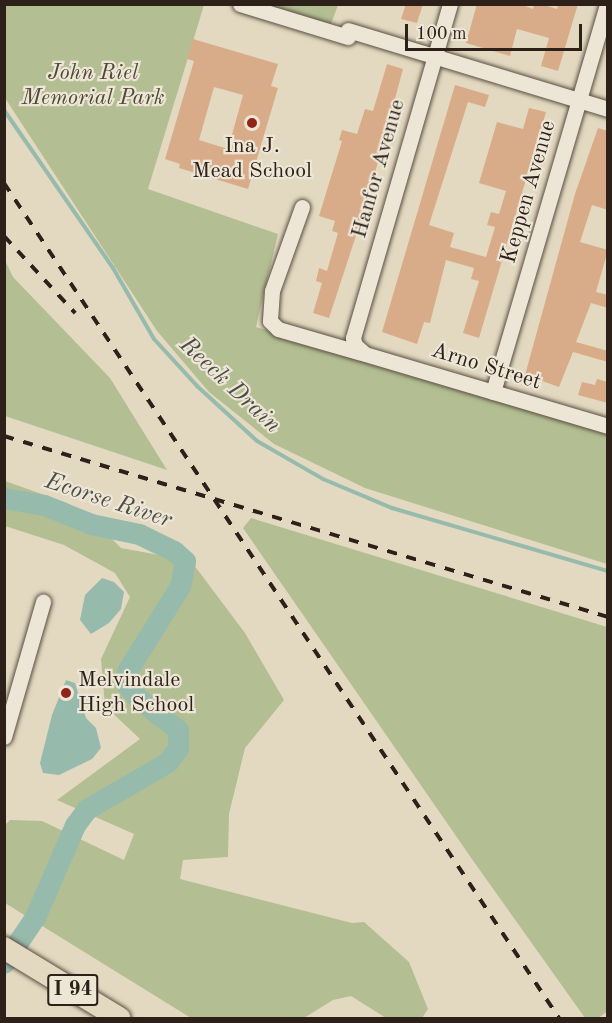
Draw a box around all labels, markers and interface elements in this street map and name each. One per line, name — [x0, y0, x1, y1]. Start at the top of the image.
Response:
scale bar — [408, 12, 585, 50]
text: 100 m — [416, 25, 467, 43]
park label: John Riel Memorial Park — [21, 60, 165, 112]
street label: Hanfor Avenue — [347, 96, 411, 242]
marker: Ina J. Mead School — [245, 116, 259, 130]
street label: Keppen Avenue — [496, 117, 562, 267]
place label: Ina J. Mead School — [192, 133, 312, 184]
water label: Reeck Drain — [172, 332, 286, 440]
street label: Arno Street — [428, 338, 544, 396]
water label: Ecorse River — [41, 468, 175, 536]
place label: Melvindale High School — [78, 667, 194, 718]
marker: Melvindale High School — [59, 686, 73, 700]
road number: I 94 — [46, 972, 100, 1008]

